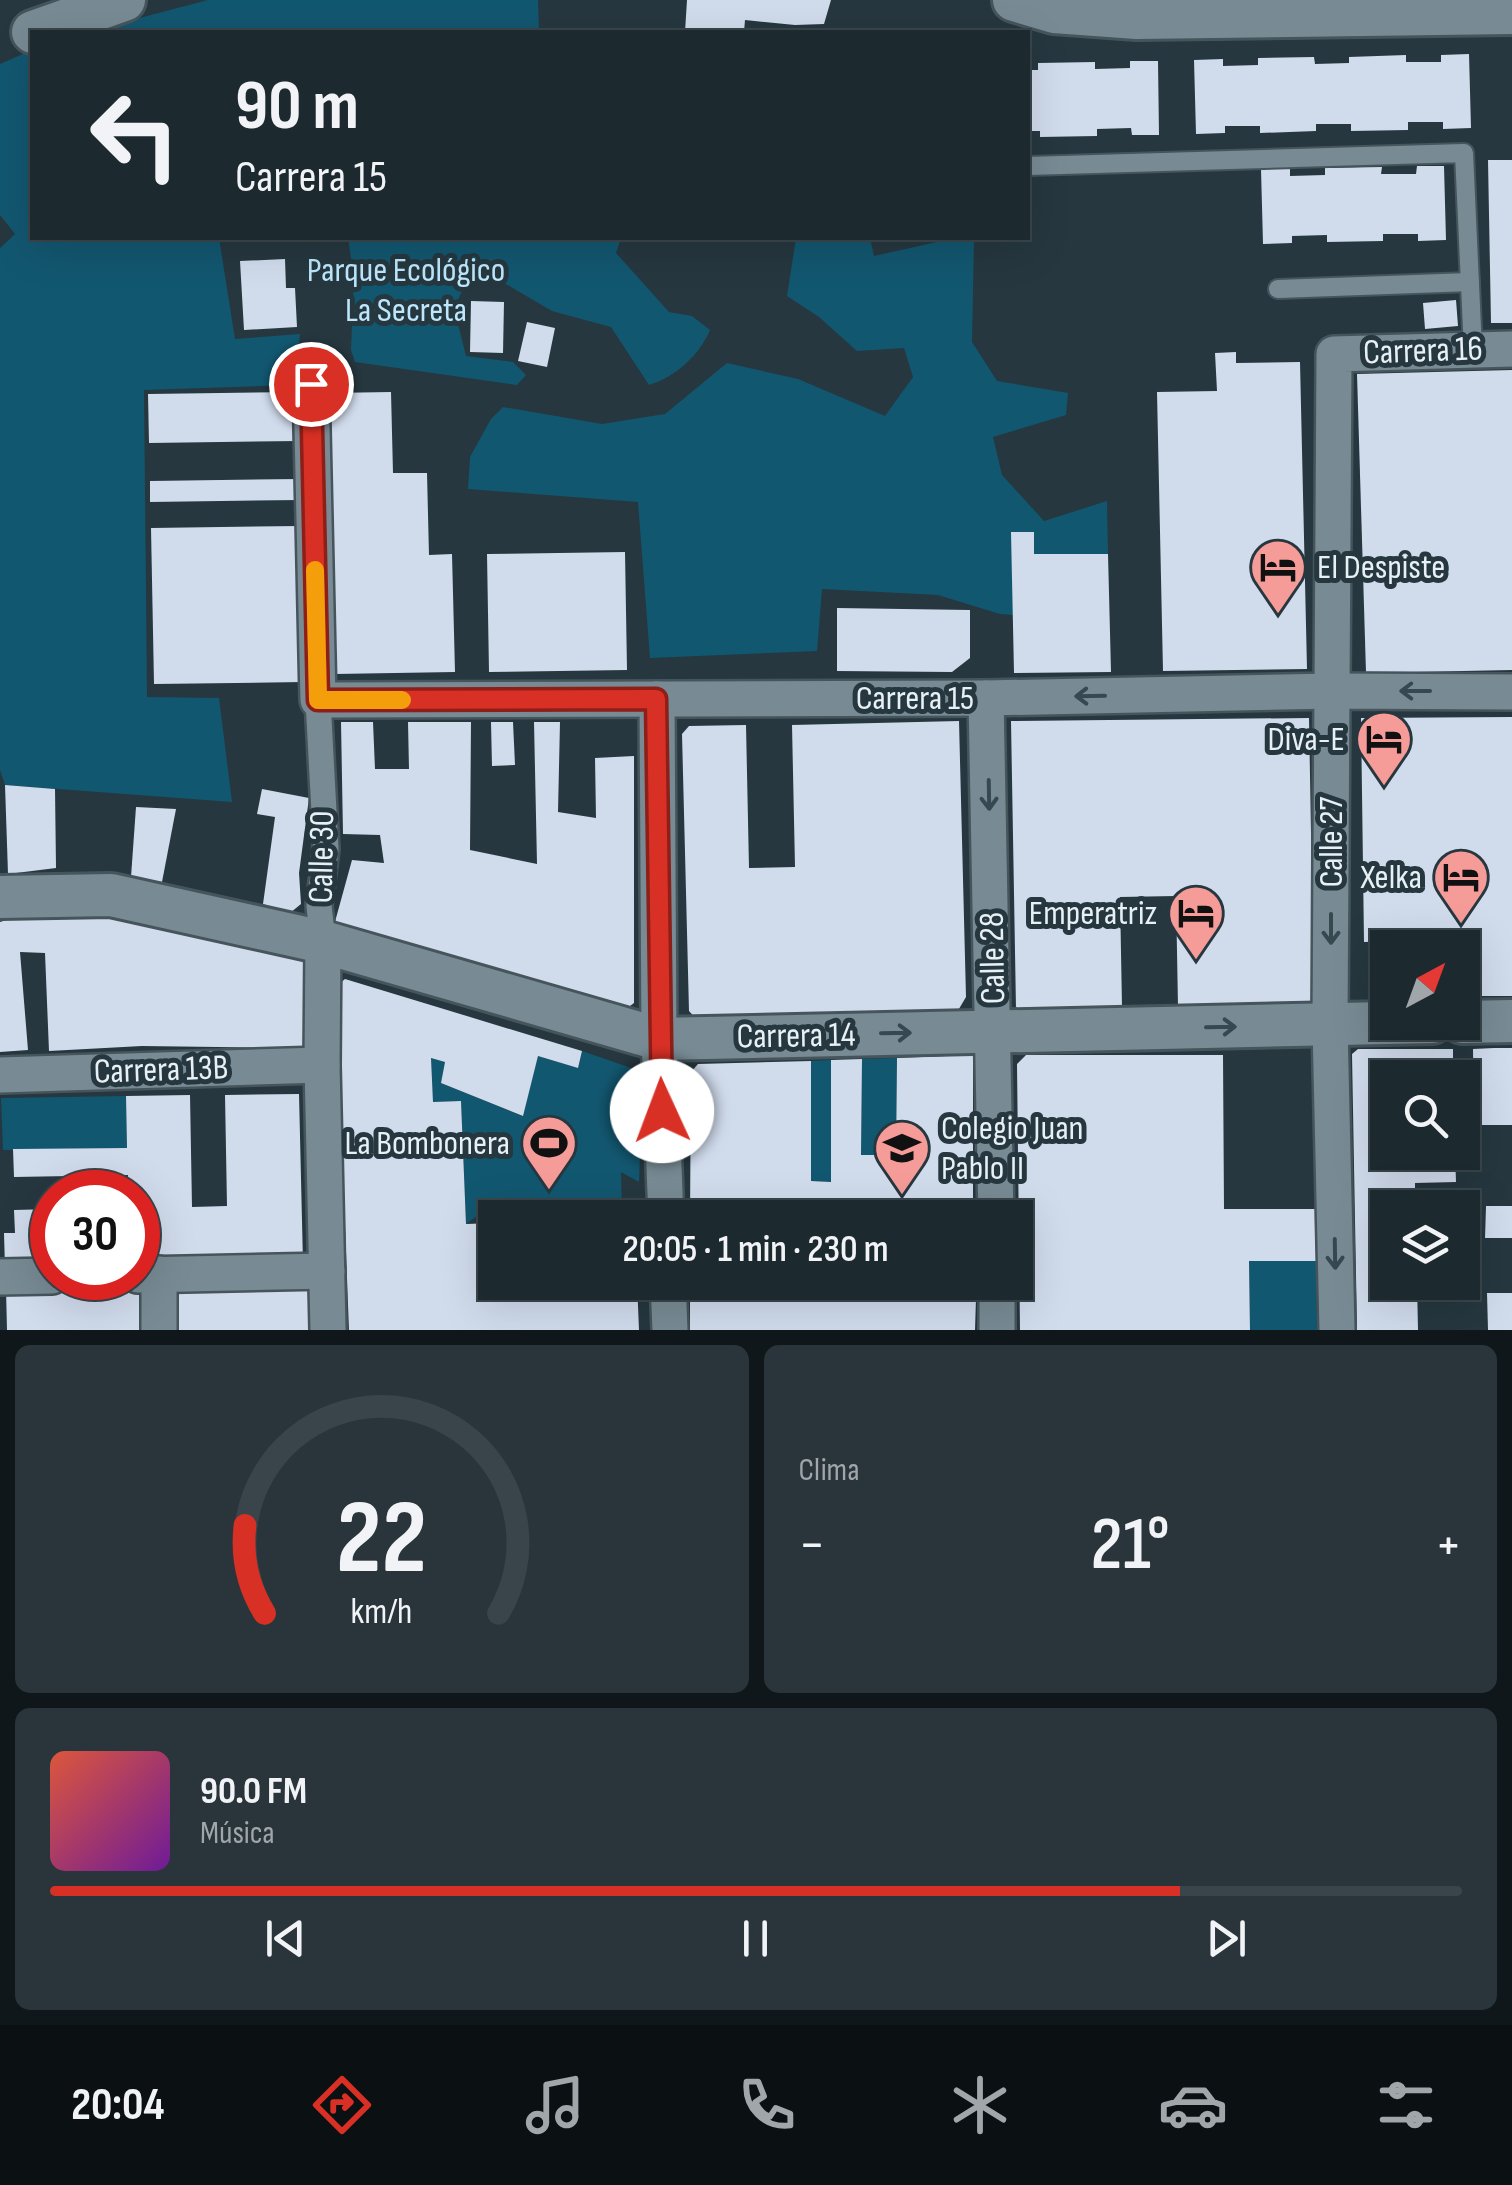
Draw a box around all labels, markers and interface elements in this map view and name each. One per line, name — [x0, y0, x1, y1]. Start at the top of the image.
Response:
text: 90 m — [235, 65, 359, 149]
icon: left — [70, 70, 200, 200]
text: Carrera 15 — [235, 150, 387, 205]
park label: Parque Ecológico La Secreta — [307, 249, 505, 332]
street label: Carrera 16 — [1363, 327, 1483, 375]
pin — [269, 342, 354, 427]
icon: arrive — [284, 357, 339, 412]
hotel icon: El Despiste — [1248, 537, 1308, 616]
place label: El Despiste — [1317, 546, 1445, 589]
street label: Carrera 15 — [856, 677, 974, 720]
one-way arrow — [1399, 682, 1432, 700]
one-way arrow — [1074, 686, 1106, 705]
hotel icon: Diva-E — [1354, 709, 1414, 788]
place label: Diva-E — [1267, 718, 1345, 761]
one-way arrow — [979, 779, 998, 811]
street label: Calle 27 — [1310, 797, 1353, 887]
street label: Calle 30 — [300, 810, 344, 904]
hotel icon: Xelka — [1431, 847, 1491, 926]
place label: Xelka — [1360, 856, 1422, 899]
hotel icon: Emperatriz — [1166, 883, 1226, 962]
place label: Emperatriz — [1029, 892, 1157, 935]
street label: Calle 28 — [971, 911, 1015, 1005]
one-way arrow — [1321, 912, 1340, 944]
north arrow — [1370, 930, 1480, 1040]
map controls — [1370, 930, 1480, 1300]
street label: Carrera 14 — [736, 1013, 856, 1059]
one-way arrow — [1205, 1017, 1237, 1036]
one-way arrow — [880, 1024, 912, 1043]
street label: Carrera 13B — [93, 1046, 229, 1094]
position arrow — [610, 1059, 714, 1163]
button: search — [1370, 1060, 1480, 1170]
place label: Colegio Juan Pablo II — [941, 1107, 1084, 1190]
sports icon: La Bombonera — [519, 1113, 579, 1192]
school or university icon: Colegio Juan Pablo II — [872, 1118, 932, 1197]
place label: La Bombonera — [344, 1122, 510, 1165]
speed limit sign: 30 — [30, 1170, 160, 1300]
button: layers — [1370, 1190, 1480, 1300]
text: 20:05 · 1 min · 230 m — [622, 1227, 889, 1272]
one-way arrow — [1326, 1237, 1345, 1269]
text: Clima — [799, 1451, 859, 1490]
text: 22 — [336, 1477, 427, 1602]
text: 21° — [1091, 1500, 1170, 1591]
text: − — [799, 1512, 825, 1579]
text: + — [1435, 1512, 1462, 1579]
text: km/h — [351, 1591, 413, 1634]
text: 90.0 FM — [200, 1769, 307, 1814]
text: Música — [200, 1814, 275, 1853]
icon: previous — [258, 1911, 313, 1966]
icon: pause — [728, 1911, 783, 1966]
icon: next — [1199, 1911, 1254, 1966]
icon: directions — [307, 2070, 377, 2140]
icon: music — [520, 2070, 590, 2140]
icon: phone — [732, 2070, 802, 2140]
icon: climate — [945, 2070, 1015, 2140]
icon: car — [1158, 2070, 1228, 2140]
icon: filters — [1371, 2070, 1441, 2140]
text: 20:04 — [71, 2078, 164, 2133]

